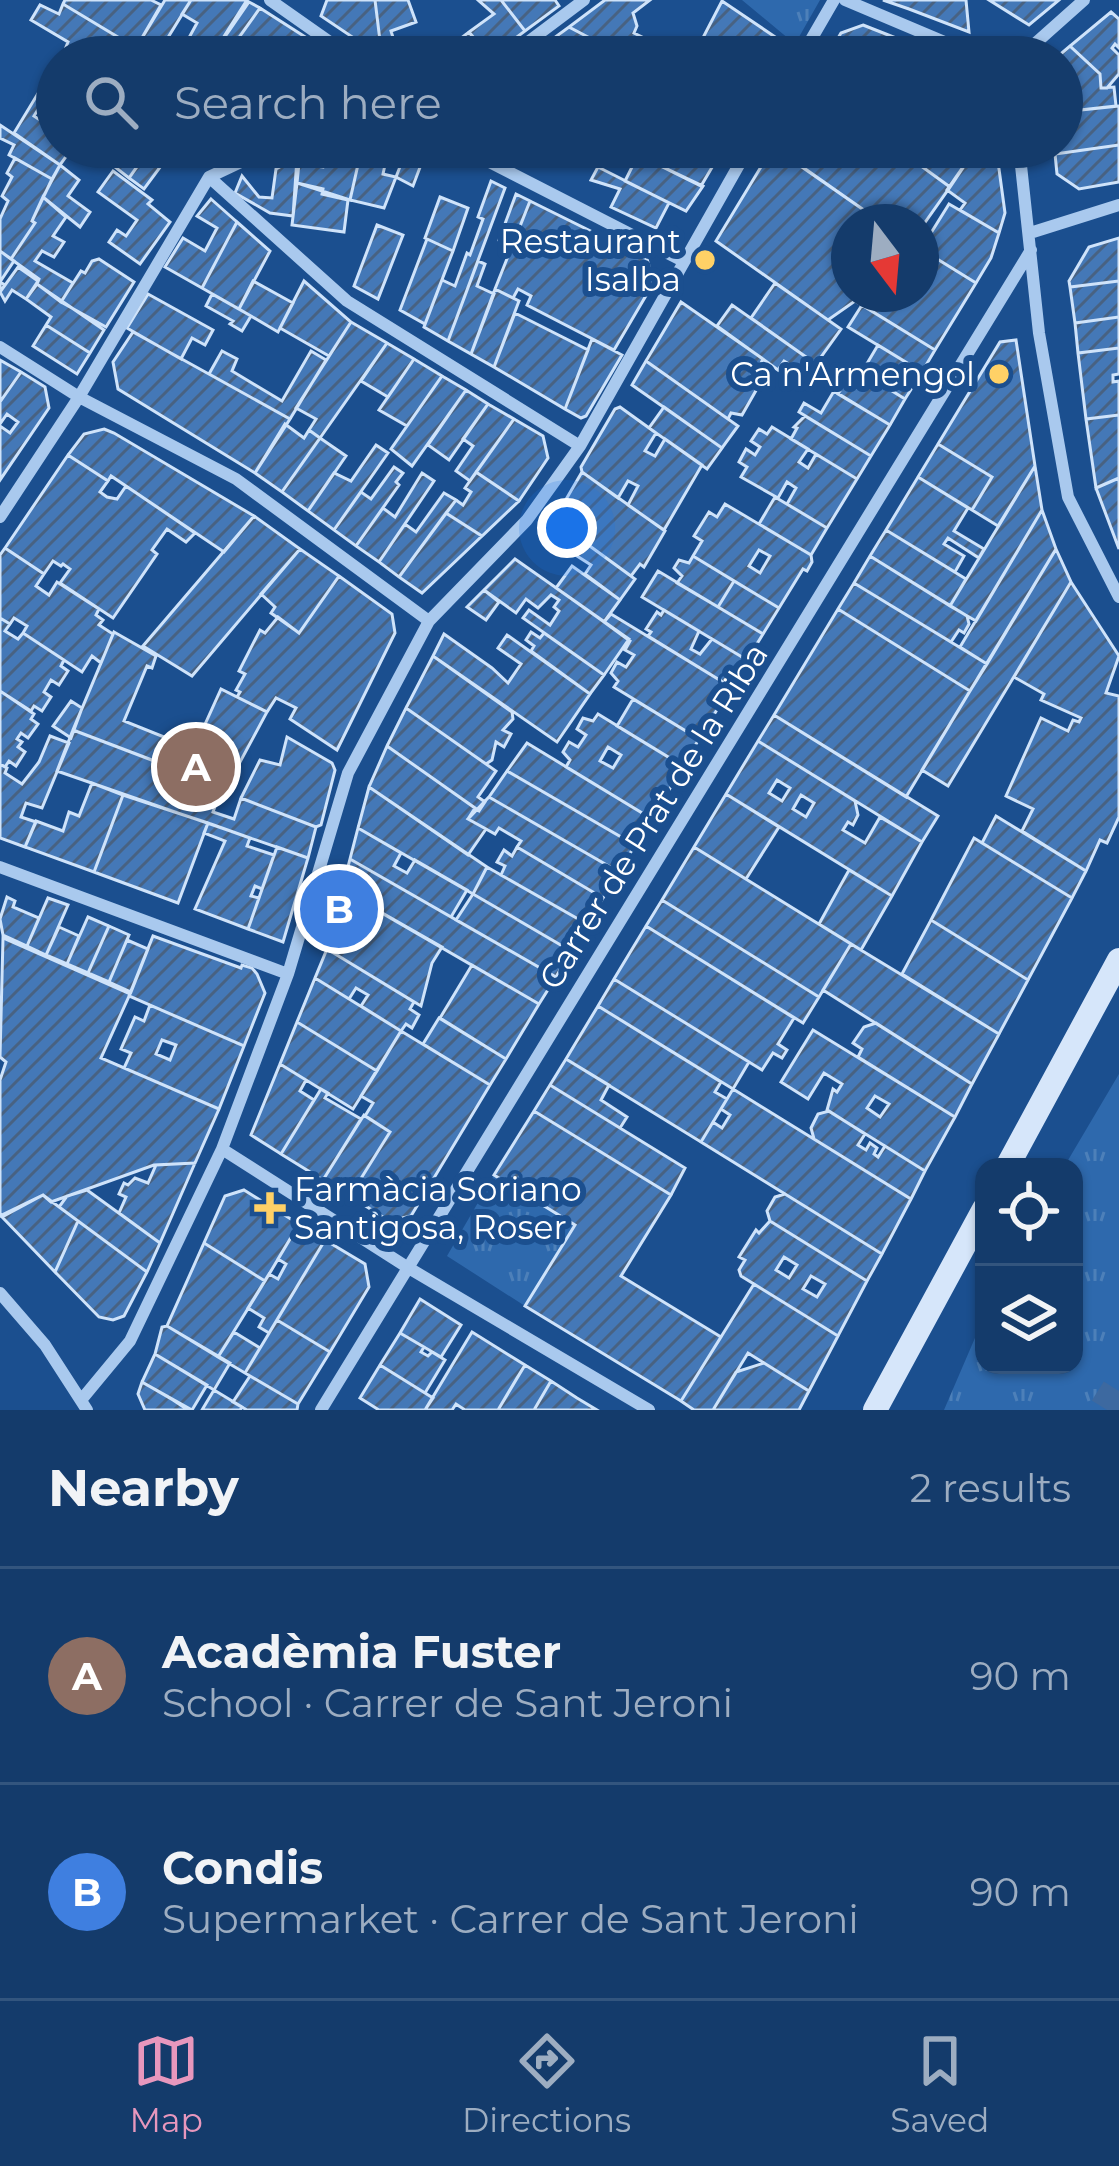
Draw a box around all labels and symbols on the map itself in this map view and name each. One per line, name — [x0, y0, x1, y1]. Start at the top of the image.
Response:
north arrow — [831, 204, 939, 312]
place label: Restaurant Isalba — [500, 221, 681, 299]
marker: Restaurant Isalba — [692, 247, 718, 273]
place label: Ca n'Armengol — [730, 354, 975, 394]
marker: Ca n'Armengol — [986, 361, 1012, 387]
your location — [537, 498, 597, 558]
street label: Carrer de Prat de la Riba — [530, 636, 776, 996]
pin: A — [157, 722, 235, 812]
pin: B — [300, 864, 378, 954]
place label: Farmàcia Soriano Santigosa, Roser — [294, 1169, 582, 1247]
marker: Farmàcia Soriano Santigosa, Roser — [257, 1195, 283, 1221]

